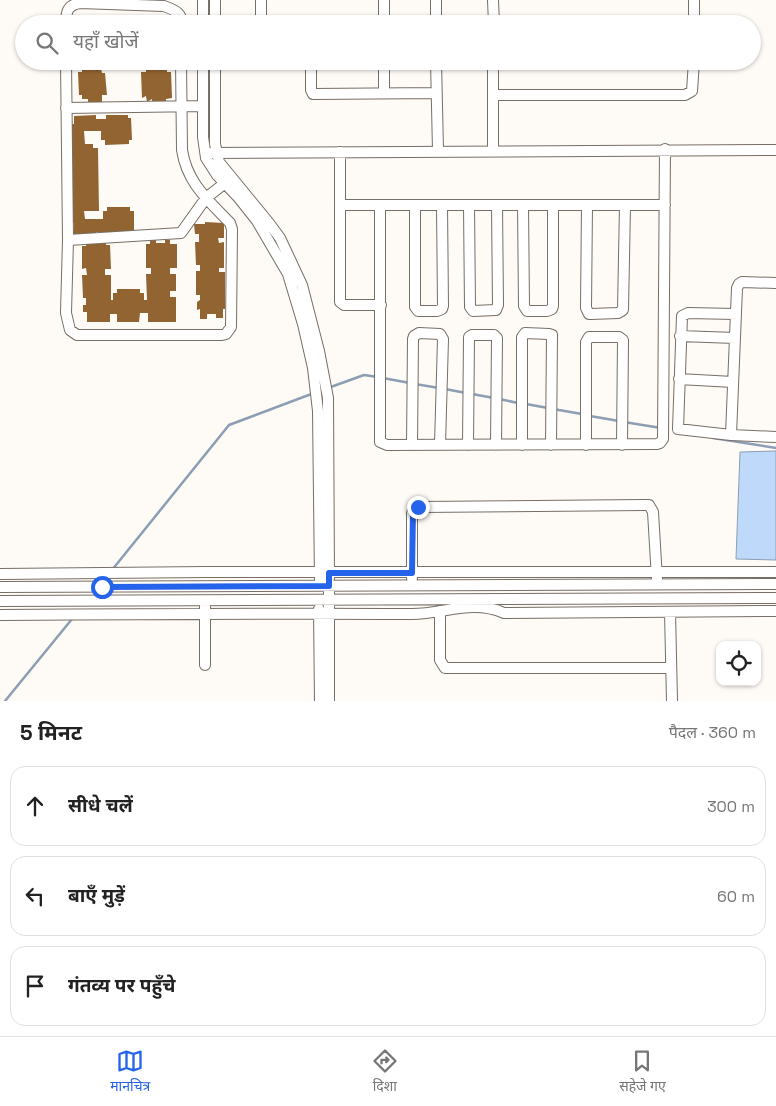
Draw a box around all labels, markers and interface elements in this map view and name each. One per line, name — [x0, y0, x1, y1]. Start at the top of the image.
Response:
search box — [15, 15, 761, 70]
icon: search — [33, 29, 61, 57]
text: यहाँ खोजें — [73, 29, 138, 54]
route end — [407, 496, 430, 519]
route start — [91, 576, 114, 599]
map controls — [716, 641, 761, 686]
button: locate — [716, 641, 761, 686]
text: 5 मिनट — [20, 719, 82, 746]
text: पैदल · 360 m — [669, 722, 756, 743]
icon: ahead — [21, 792, 49, 820]
text: सीधे चलें — [68, 793, 133, 818]
text: 300 m — [707, 796, 755, 817]
icon: left — [21, 882, 49, 910]
text: बाएँ मुड़ें — [68, 883, 125, 908]
text: 60 m — [717, 886, 755, 907]
icon: arrive — [21, 972, 49, 1000]
text: गंतव्य पर पहुँचे — [68, 973, 175, 998]
tab: मानचित्र — [110, 1047, 150, 1097]
tab: दिशा — [371, 1047, 399, 1097]
tab: सहेजे गए — [619, 1047, 666, 1097]

